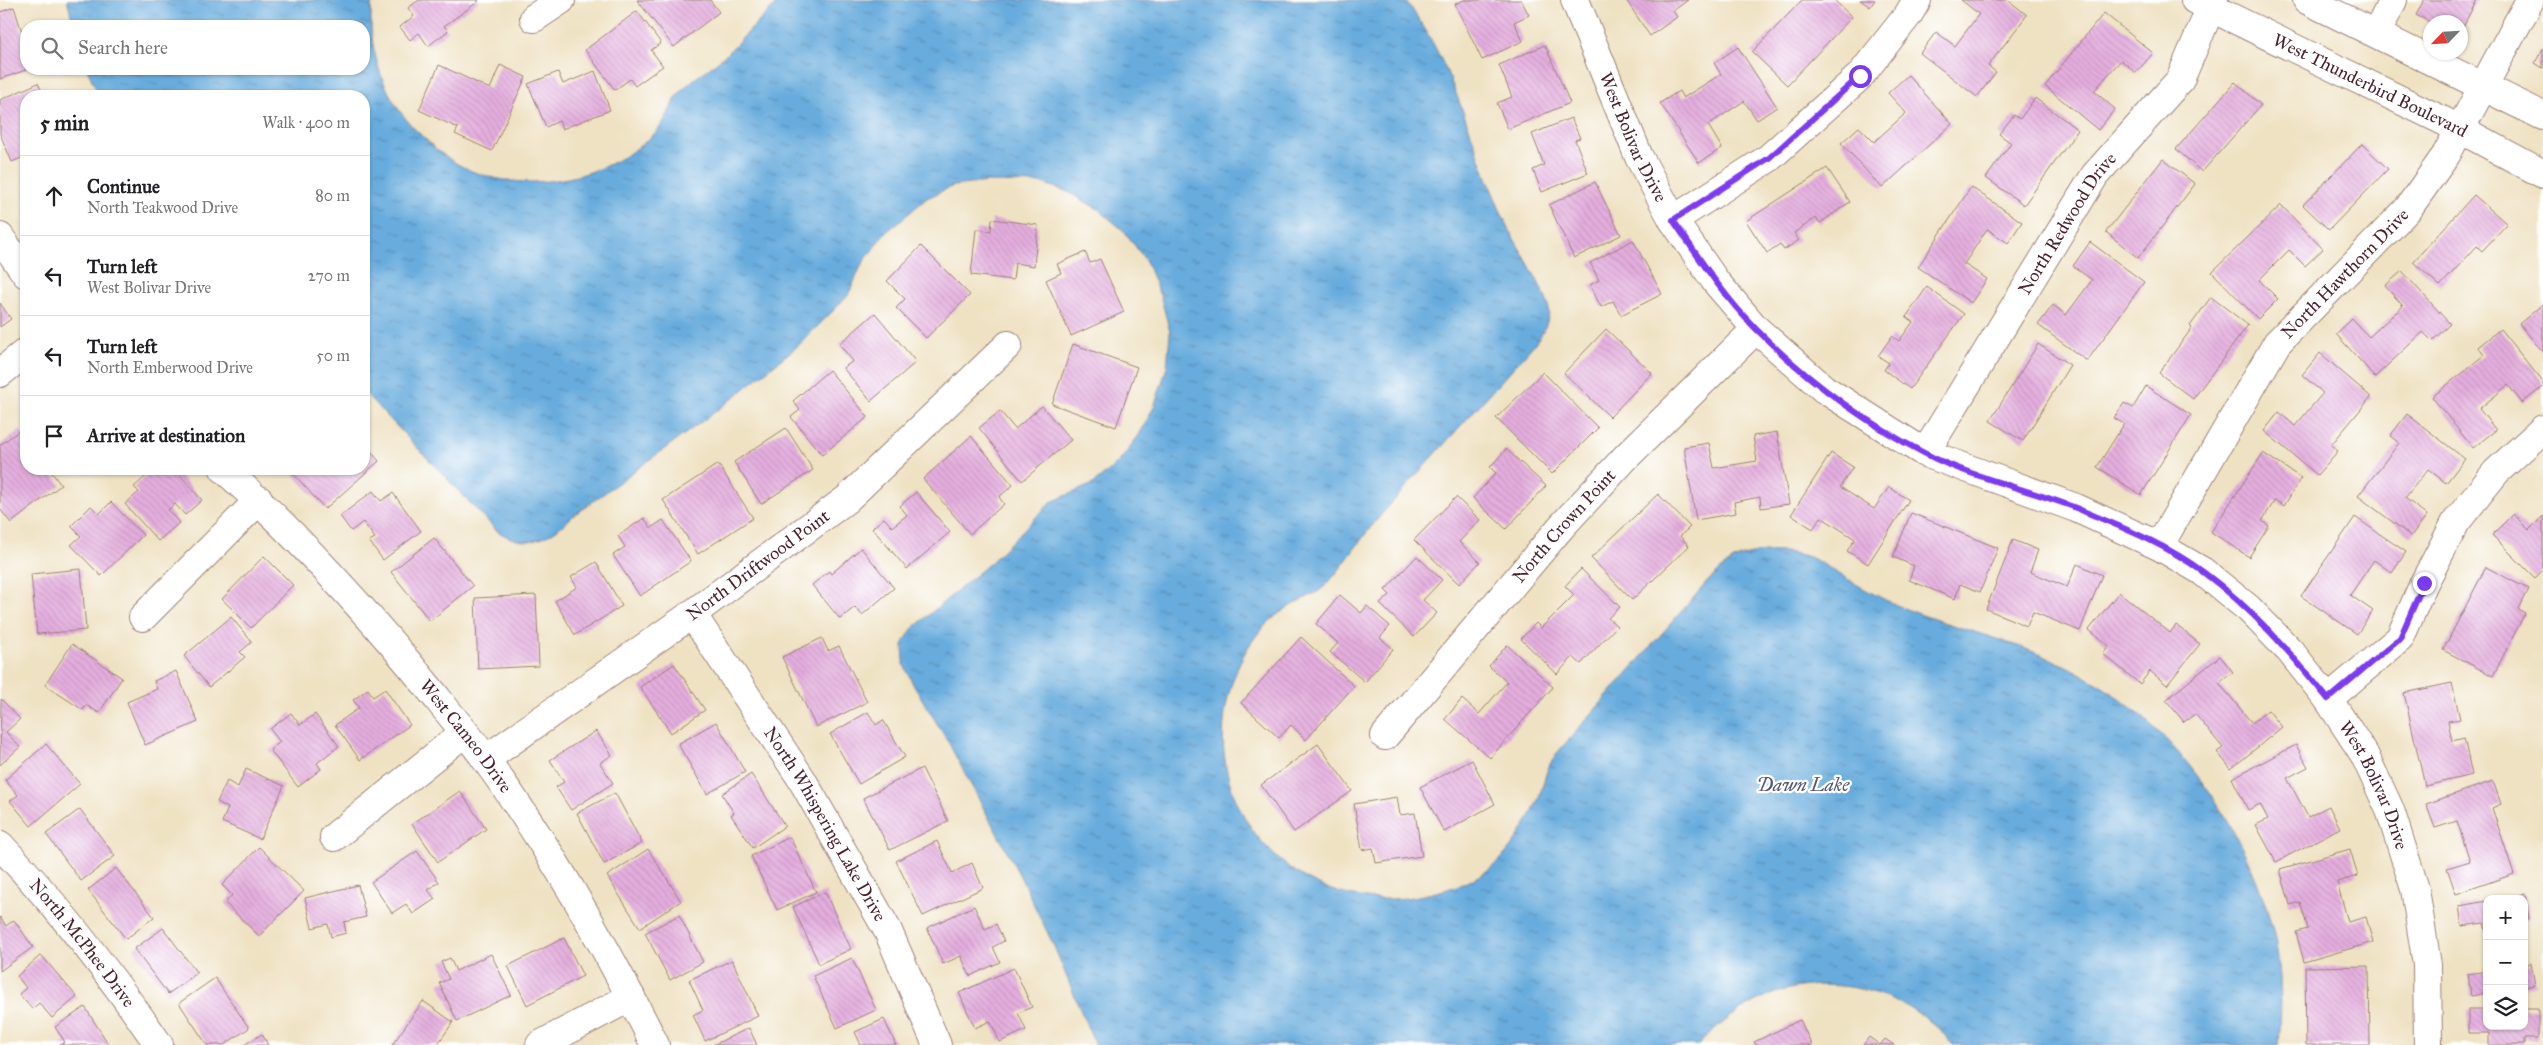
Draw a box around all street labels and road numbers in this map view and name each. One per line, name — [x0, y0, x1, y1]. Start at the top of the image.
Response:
street label: West Thunderbird Boulevard — [2269, 29, 2472, 142]
street label: West Bolivar Drive — [1595, 69, 1672, 206]
street label: North Redwood Drive — [2013, 148, 2121, 299]
street label: North Hawthorn Drive — [2276, 204, 2413, 343]
street label: North Crown Point — [1508, 464, 1621, 587]
street label: North Driftwood Point — [682, 504, 834, 625]
street label: West Cameo Drive — [415, 675, 517, 797]
street label: West Bolivar Drive — [2334, 717, 2413, 852]
street label: North Whispering Lake Drive — [759, 723, 891, 925]
street label: North McPhee Drive — [25, 874, 140, 1011]

